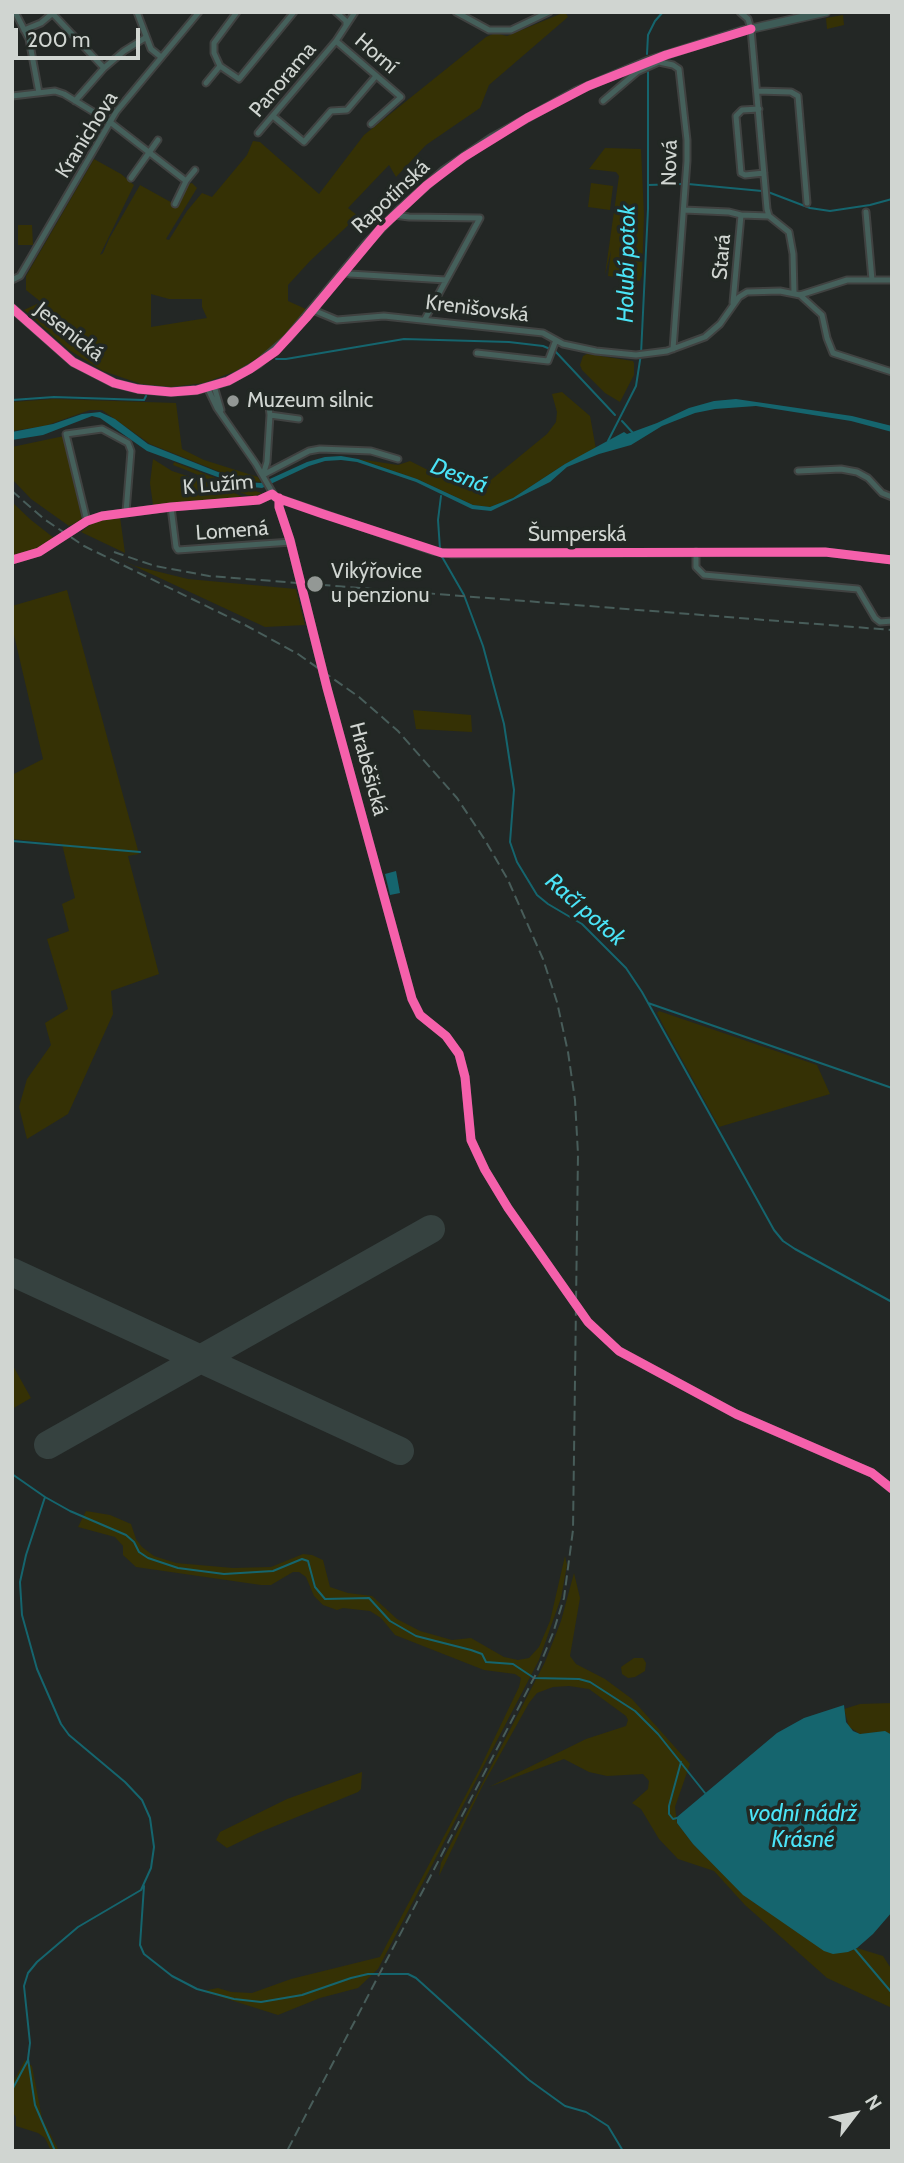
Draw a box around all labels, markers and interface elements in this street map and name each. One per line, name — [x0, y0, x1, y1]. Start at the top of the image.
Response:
scale bar — [18, 14, 144, 58]
text: 200 m — [27, 27, 90, 52]
street label: Horní — [349, 28, 403, 80]
street label: Panorama — [244, 37, 322, 123]
street label: Kranichova — [51, 87, 123, 183]
street label: Nová — [657, 140, 683, 186]
street label: Rapotínská — [347, 155, 435, 239]
water label: Holubí potok — [612, 205, 642, 323]
street label: Stará — [707, 233, 737, 281]
street label: Krenišovská — [424, 290, 530, 328]
street label: Jesenická — [30, 297, 108, 367]
place label: Muzeum silnic — [247, 388, 373, 414]
marker: Muzeum silnic — [225, 393, 241, 409]
water label: Desná — [426, 453, 492, 499]
street label: K Lužím — [182, 469, 254, 501]
street label: Lomená — [195, 516, 269, 546]
street label: Šumperská — [528, 522, 626, 548]
place label: Vikýřovice u penzionu — [331, 559, 430, 609]
marker: Vikýřovice u penzionu — [305, 574, 325, 594]
street label: Hraběšická — [343, 720, 393, 818]
water label: Račí potok — [539, 868, 631, 952]
water label: vodní nádrž Krásné — [749, 1800, 857, 1854]
north arrow — [820, 2079, 890, 2149]
text: N — [860, 2091, 887, 2114]

